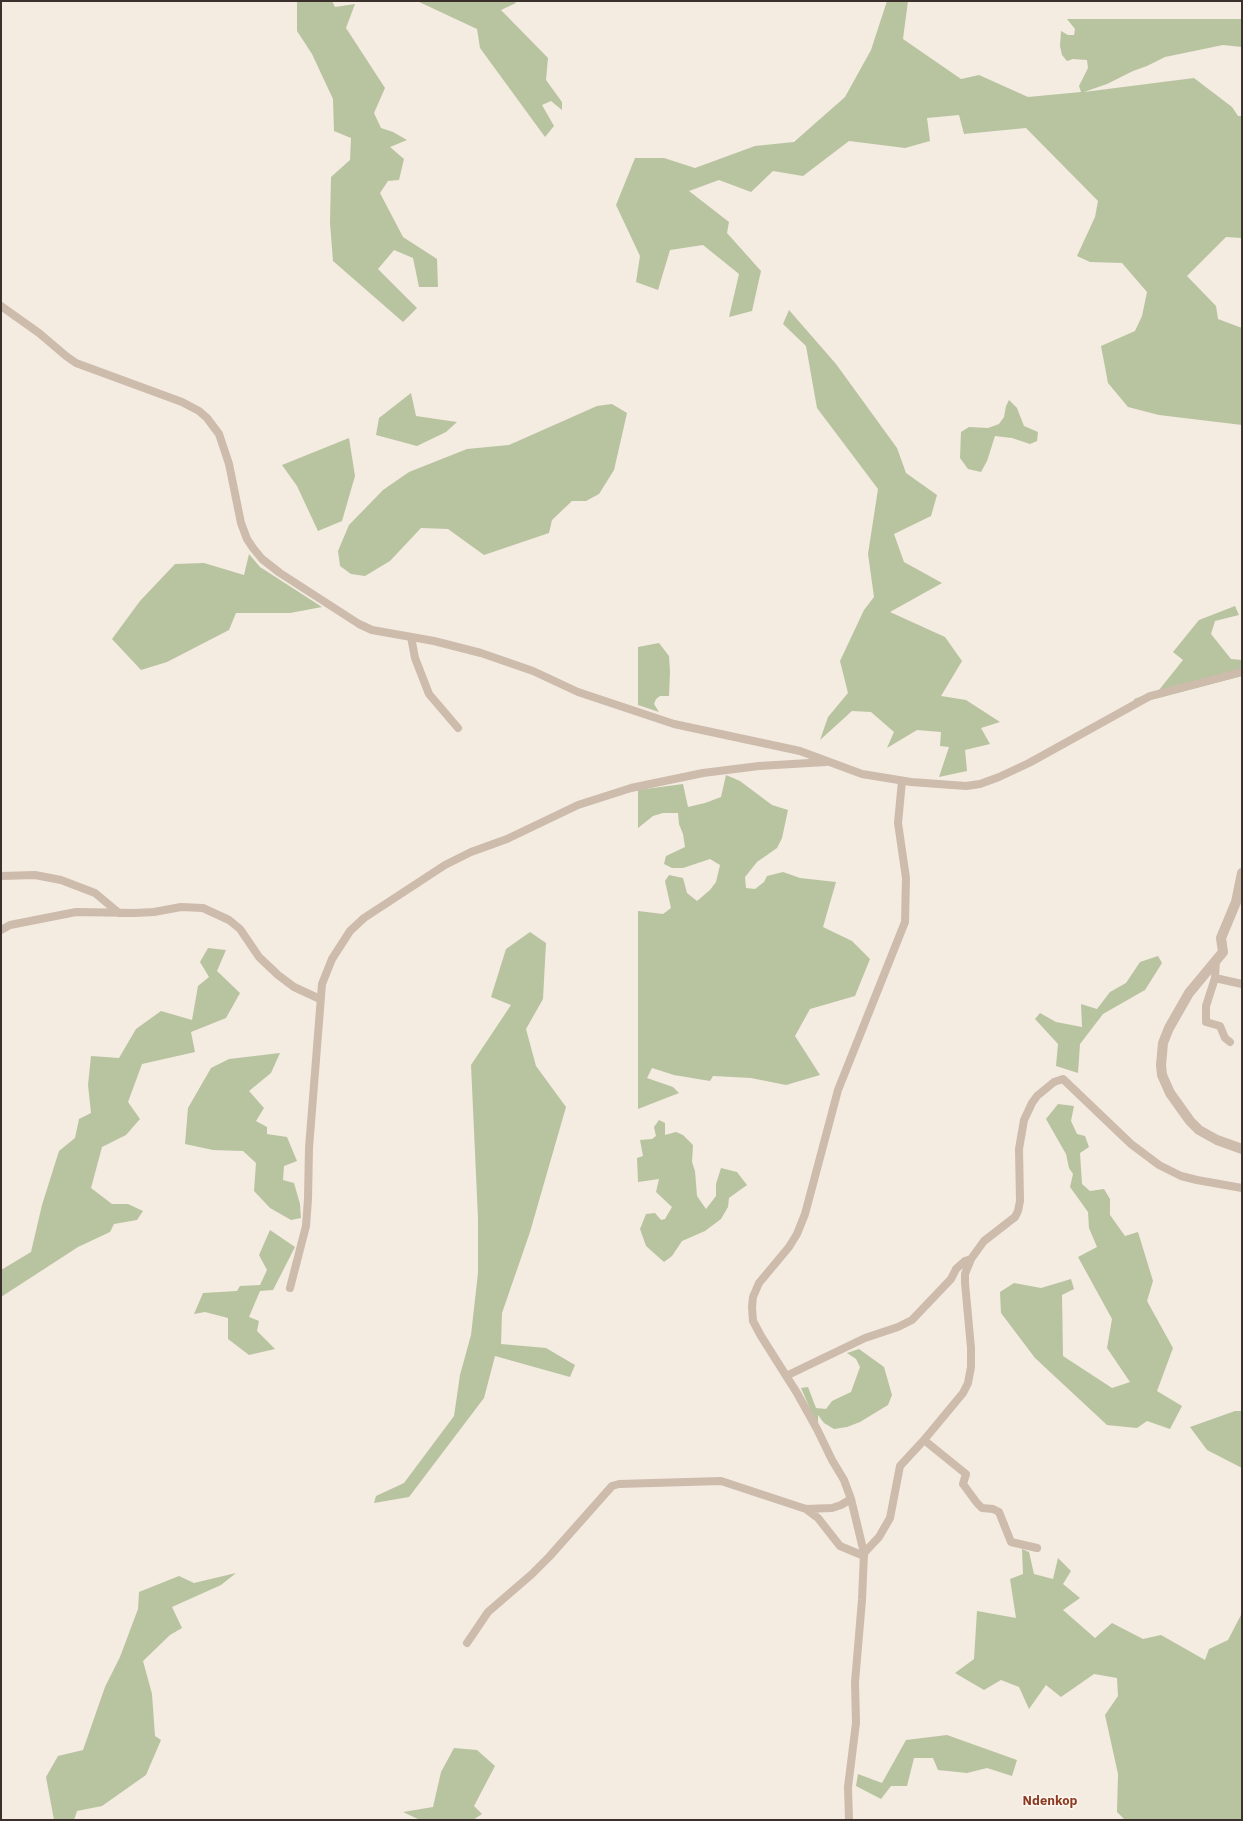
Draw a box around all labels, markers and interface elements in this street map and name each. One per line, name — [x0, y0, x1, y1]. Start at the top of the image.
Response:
district label: Ndenkop — [1023, 1793, 1077, 1809]

